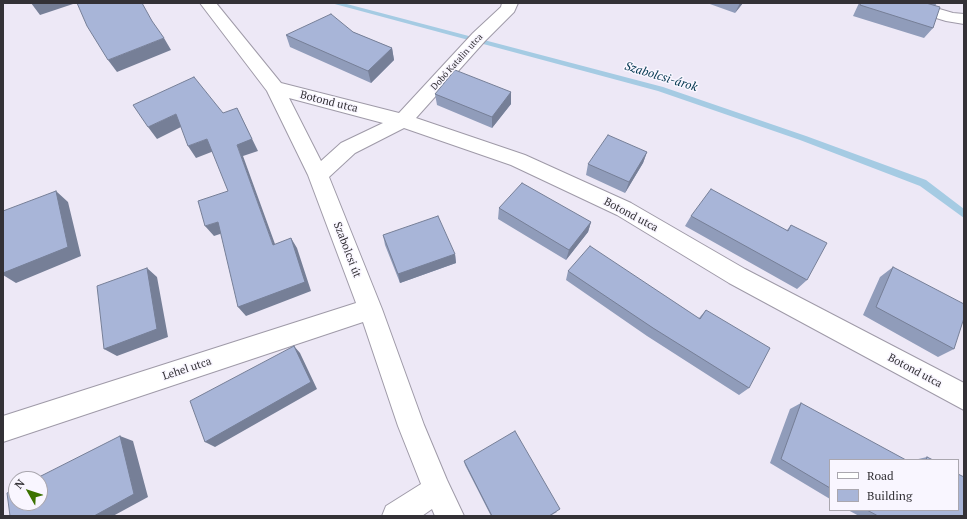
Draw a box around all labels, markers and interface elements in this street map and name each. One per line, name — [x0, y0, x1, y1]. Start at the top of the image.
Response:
street label: Dobó Katalin utca — [429, 32, 485, 92]
water label: Szabolcsi-árok — [623, 59, 699, 95]
street label: Botond utca — [299, 88, 359, 116]
street label: Botond utca — [602, 195, 660, 235]
street label: Szabolcsi út — [330, 220, 364, 280]
street label: Botond utca — [886, 351, 944, 391]
street label: Lehel utca — [161, 355, 213, 383]
legend — [829, 459, 959, 511]
text: Road — [867, 468, 894, 483]
north arrow — [8, 471, 48, 511]
text: N — [11, 476, 28, 492]
text: Building — [867, 488, 912, 503]

